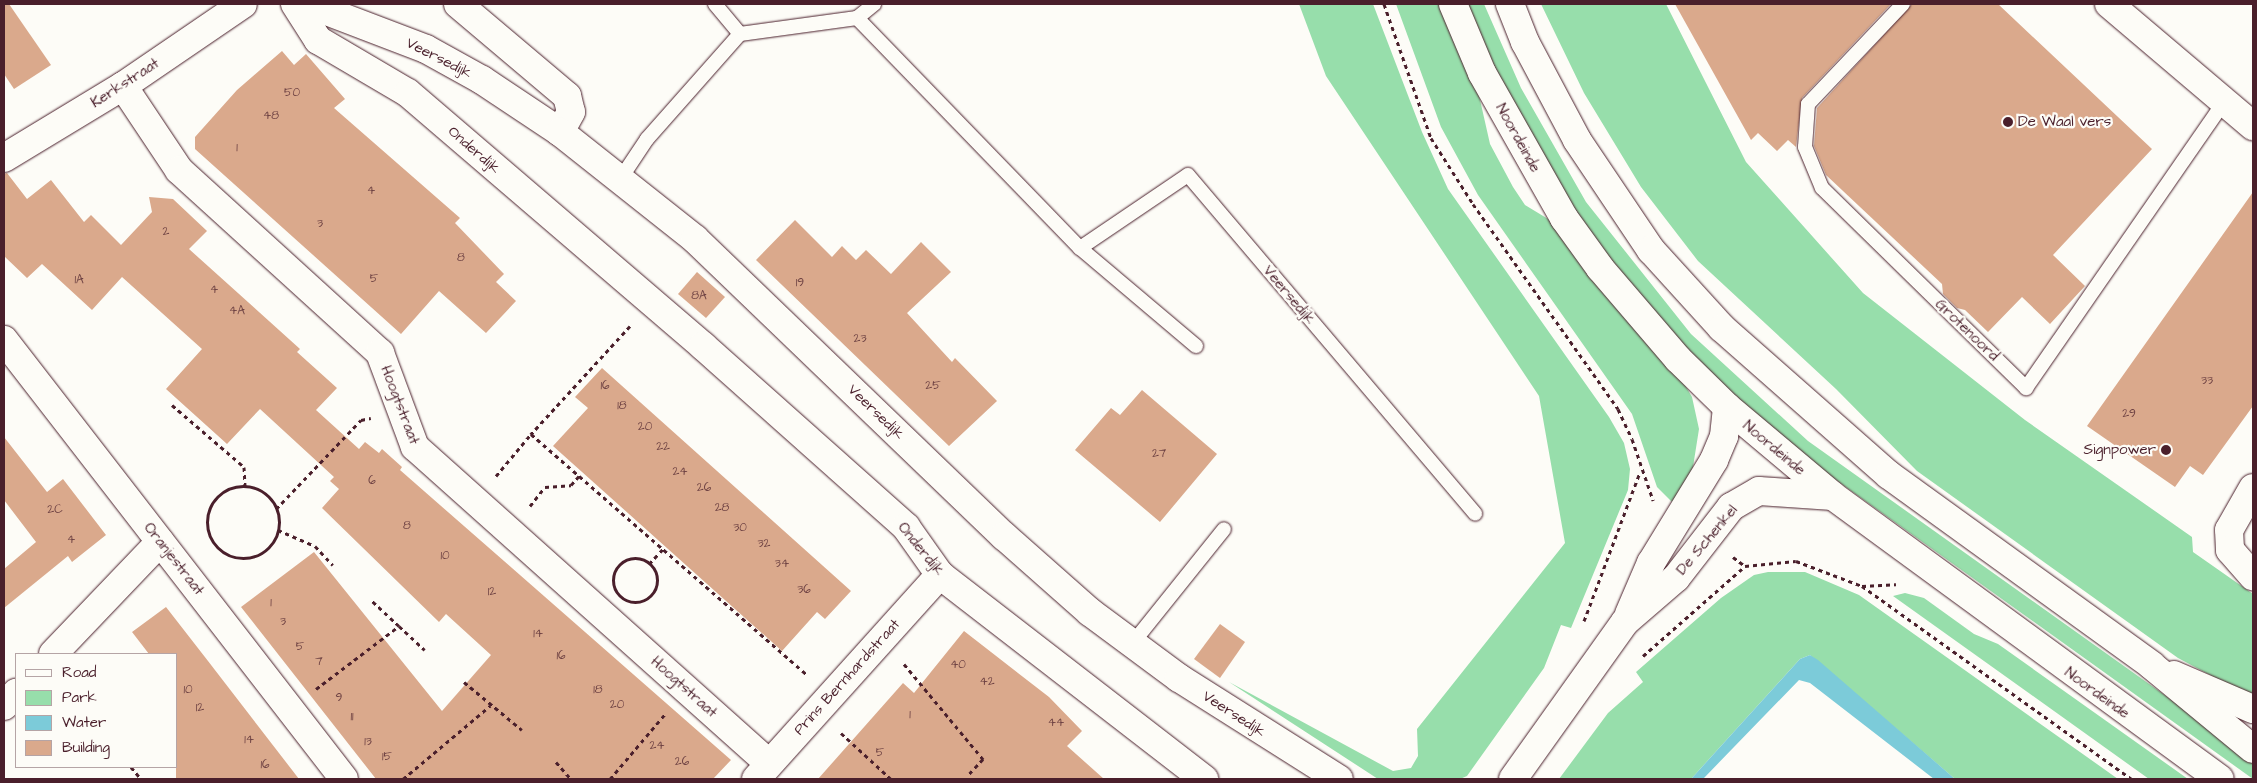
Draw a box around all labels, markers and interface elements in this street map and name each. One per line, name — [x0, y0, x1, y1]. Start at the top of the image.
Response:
street label: Veersedijk — [403, 34, 475, 82]
street label: Kerkstraat — [87, 54, 163, 112]
house number: 50 — [284, 86, 300, 100]
street label: Noordeinde — [1492, 100, 1544, 176]
house number: 48 — [263, 109, 279, 123]
place label: De Waal vers — [2018, 113, 2111, 131]
marker: De Waal vers — [2002, 116, 2014, 128]
street label: Onderdijk — [444, 122, 504, 178]
house number: 1 — [236, 141, 238, 155]
house number: 4 — [367, 184, 375, 198]
house number: 3 — [317, 217, 323, 231]
house number: 2 — [163, 225, 169, 239]
house number: 8 — [457, 251, 465, 265]
street label: Veersedijk — [1259, 262, 1319, 328]
house number: 5 — [370, 272, 378, 286]
house number: 1A — [74, 273, 84, 287]
house number: 19 — [796, 276, 804, 290]
house number: 4 — [210, 283, 218, 297]
house number: 8A — [691, 289, 707, 303]
street label: Grotenoord — [1931, 295, 2003, 365]
house number: 4A — [229, 304, 245, 318]
house number: 23 — [854, 332, 866, 346]
street label: Hoogtstraat — [377, 363, 423, 447]
house number: 33 — [2201, 374, 2213, 388]
house number: 16 — [600, 379, 610, 393]
house number: 25 — [925, 379, 941, 393]
street label: Veersedijk — [844, 381, 908, 443]
house number: 18 — [617, 399, 627, 413]
house number: 29 — [2122, 407, 2136, 421]
street label: Noordeinde — [1739, 417, 1809, 479]
house number: 20 — [638, 420, 652, 434]
house number: 22 — [656, 440, 670, 454]
place label: Signpower — [2084, 441, 2156, 459]
marker: Signpower — [2160, 444, 2172, 456]
house number: 27 — [1152, 447, 1166, 461]
house number: 24 — [672, 465, 688, 479]
house number: 6 — [368, 474, 376, 488]
house number: 26 — [697, 481, 711, 495]
house number: 28 — [715, 501, 729, 515]
street label: De Schenkel — [1673, 501, 1741, 579]
house number: 2C — [47, 503, 63, 517]
street label: Oranjestraat — [140, 519, 208, 599]
house number: 8 — [403, 519, 411, 533]
street label: Onderdijk — [894, 519, 948, 579]
house number: 30 — [733, 521, 747, 535]
house number: 4 — [67, 533, 75, 547]
house number: 32 — [758, 537, 770, 551]
house number: 10 — [440, 549, 450, 563]
house number: 34 — [775, 557, 789, 571]
house number: 36 — [797, 583, 811, 597]
house number: 12 — [488, 585, 496, 599]
house number: 1 — [270, 596, 272, 610]
house number: 3 — [280, 615, 286, 629]
street label: Prins Bernhardstraat — [790, 615, 904, 739]
house number: 14 — [533, 627, 543, 641]
house number: 5 — [296, 640, 304, 654]
house number: 16 — [556, 649, 566, 663]
legend — [15, 653, 178, 768]
street label: Hoogtstraat — [647, 653, 721, 721]
house number: 7 — [315, 655, 323, 669]
house number: 40 — [950, 658, 966, 672]
text: Road — [62, 662, 96, 683]
street label: Noordeinde — [2061, 663, 2133, 723]
house number: 42 — [979, 675, 995, 689]
house number: 10 — [183, 683, 193, 697]
house number: 18 — [593, 683, 603, 697]
text: Park — [62, 687, 97, 708]
street label: Veersedijk — [1199, 687, 1269, 741]
house number: 9 — [336, 691, 342, 705]
house number: 20 — [610, 698, 624, 712]
house number: 12 — [196, 701, 204, 715]
house number: 1 — [909, 708, 911, 722]
house number: 11 — [350, 710, 354, 724]
text: Water — [62, 712, 106, 733]
house number: 44 — [1048, 716, 1064, 730]
house number: 14 — [244, 733, 254, 747]
house number: 13 — [364, 735, 372, 749]
text: Building — [62, 737, 110, 758]
house number: 24 — [649, 739, 665, 753]
house number: 5 — [876, 746, 884, 760]
house number: 15 — [382, 750, 392, 764]
house number: 26 — [675, 755, 689, 769]
house number: 16 — [260, 758, 270, 772]

